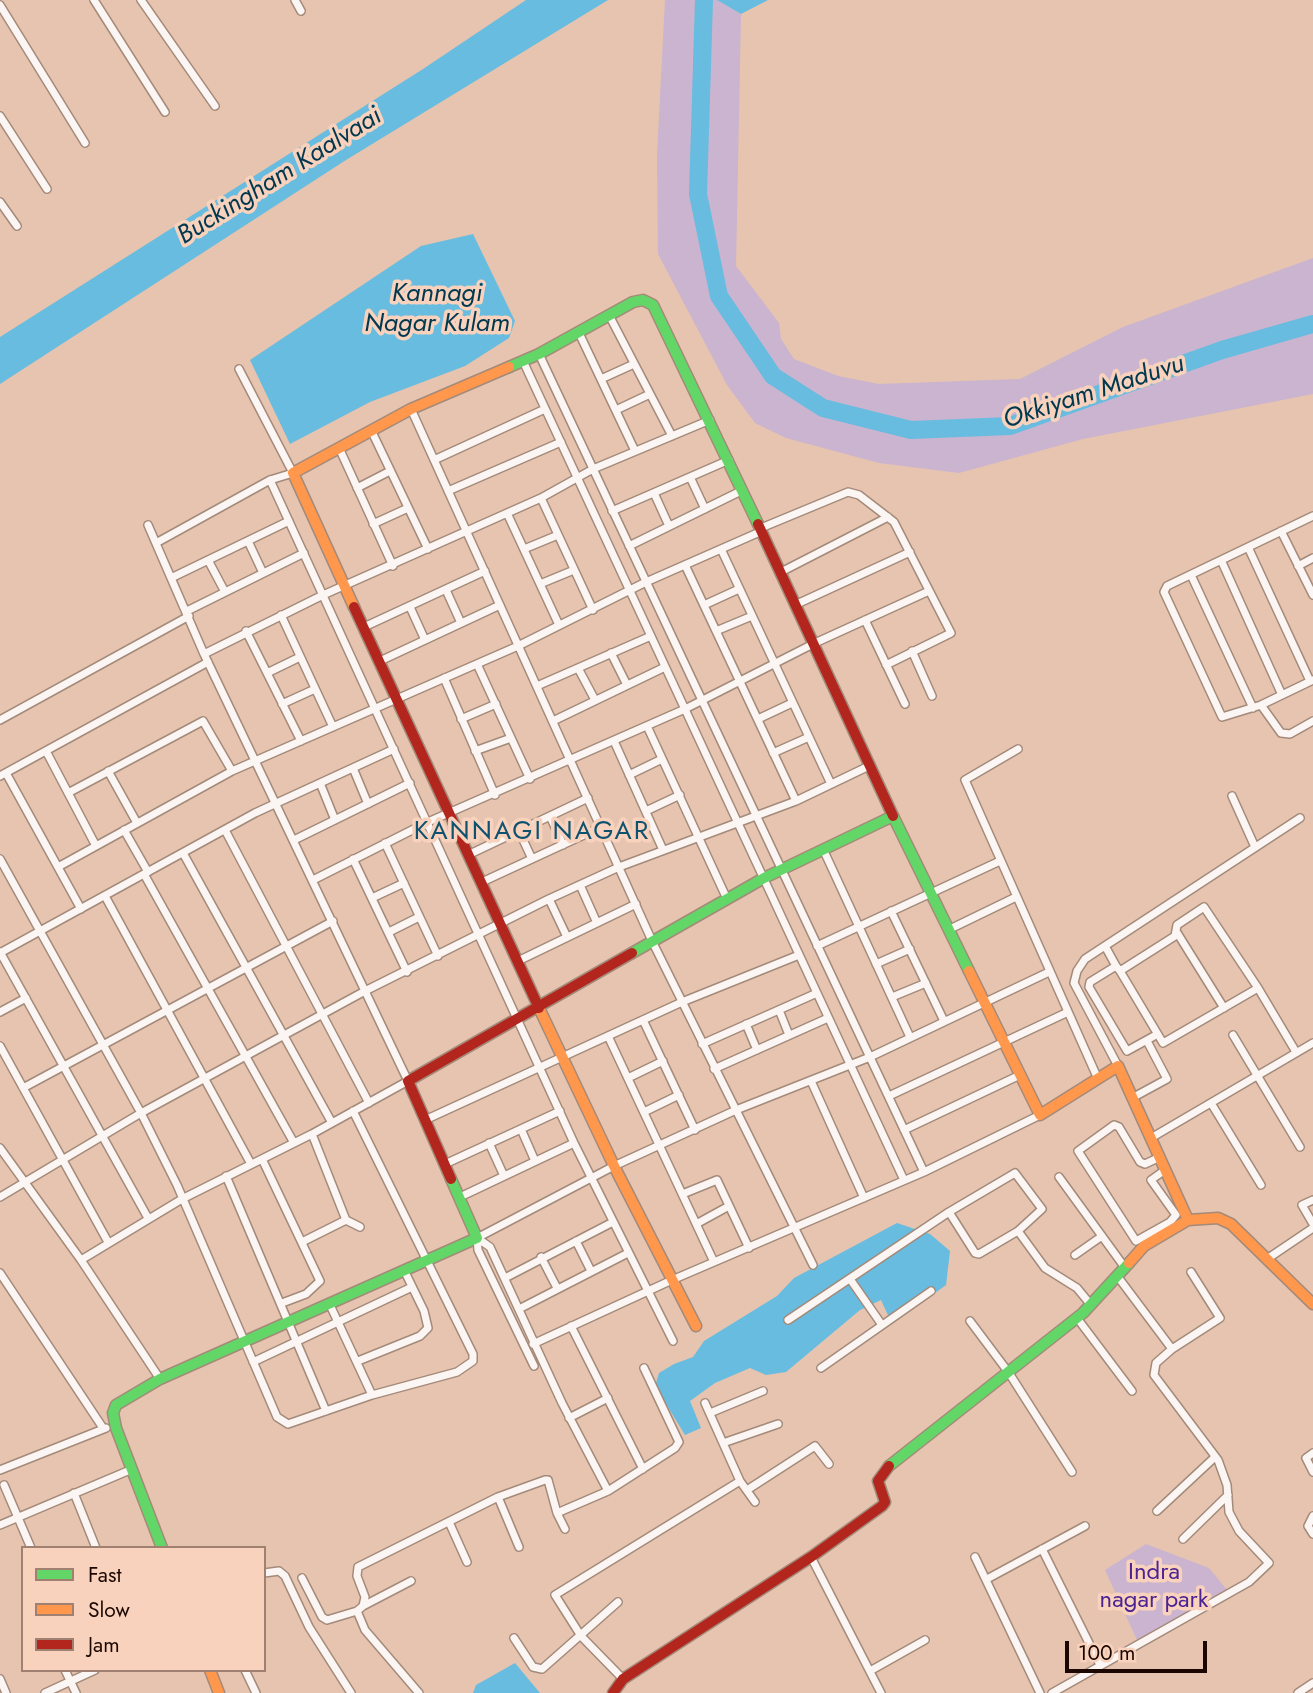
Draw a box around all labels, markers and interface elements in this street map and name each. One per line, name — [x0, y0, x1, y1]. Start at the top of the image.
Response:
water label: Buckingham Kaalvaai — [172, 102, 388, 252]
water label: Kannagi Nagar Kulam — [364, 279, 510, 340]
water label: Okkiyam Maduvu — [1000, 349, 1188, 437]
district label: KANNAGI NAGAR — [415, 817, 649, 849]
legend — [21, 1546, 266, 1672]
park label: Indra nagar park — [1100, 1559, 1208, 1615]
text: Fast — [88, 1560, 121, 1590]
text: Slow — [88, 1595, 130, 1625]
scale bar — [1068, 1626, 1210, 1670]
text: Jam — [88, 1630, 120, 1660]
text: 100 m — [1078, 1638, 1135, 1668]

